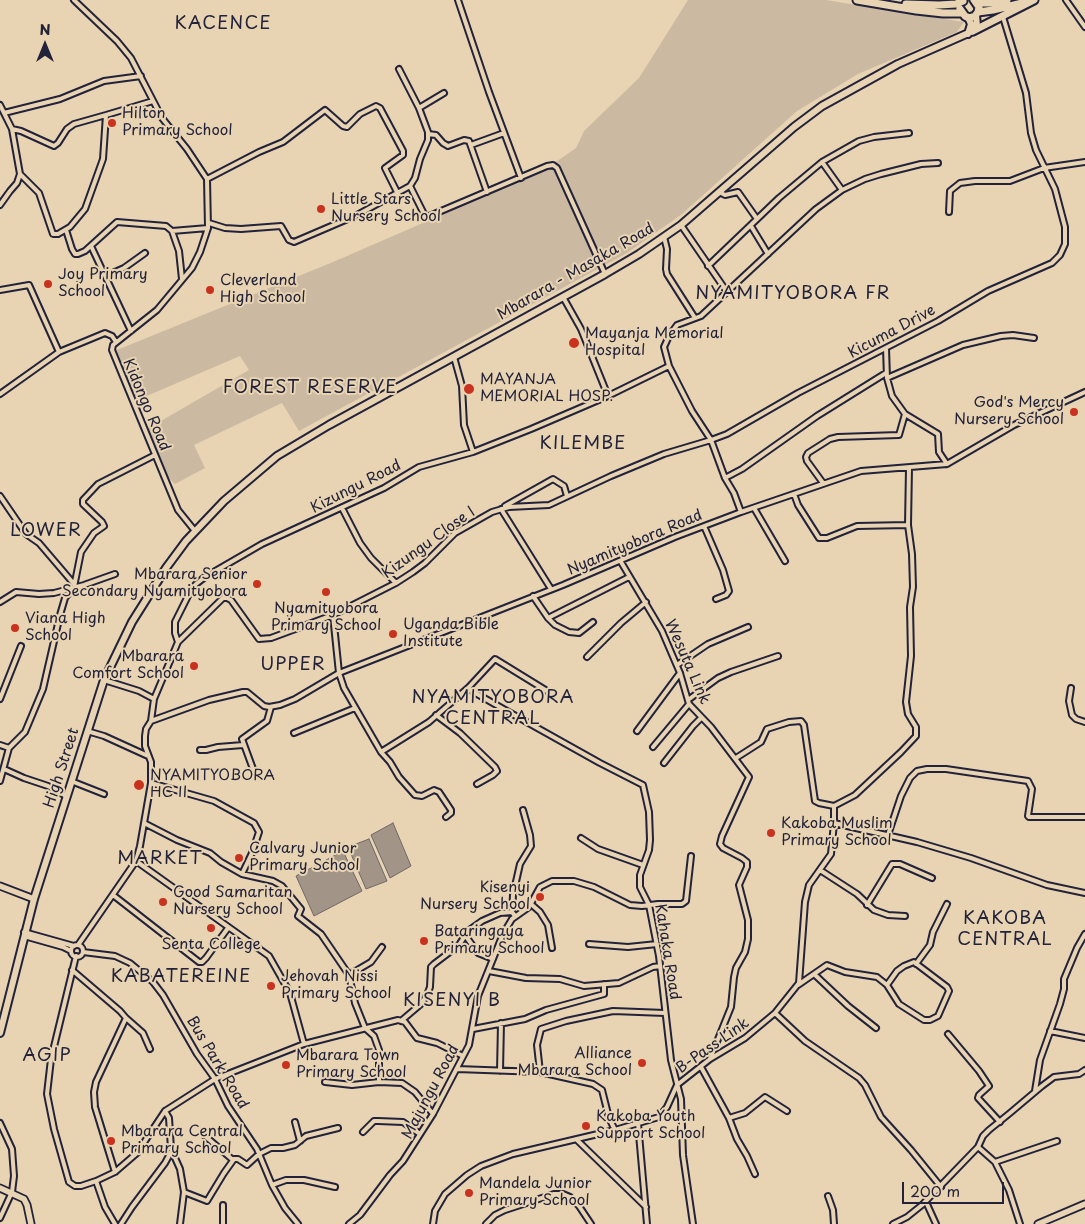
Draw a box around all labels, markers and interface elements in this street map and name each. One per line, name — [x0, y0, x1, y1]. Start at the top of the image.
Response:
district label: KACENCE — [175, 13, 271, 35]
text: N — [39, 19, 51, 40]
north arrow — [20, 20, 70, 70]
place label: Hilton Primary School — [122, 105, 233, 140]
marker: Hilton Primary School — [106, 117, 118, 129]
place label: Little Stars Nursery School — [331, 191, 441, 226]
marker: Little Stars Nursery School — [315, 203, 327, 215]
street label: Mbarara - Masaka Road — [494, 220, 658, 324]
place label: Joy Primary School — [58, 266, 148, 301]
place label: Cleverland High School — [220, 272, 305, 307]
marker: Joy Primary School — [42, 278, 54, 290]
district label: NYAMITYOBORA FR — [694, 283, 892, 305]
marker: Cleverland High School — [204, 284, 216, 296]
street label: Kicuma Drive — [845, 301, 939, 363]
place label: Mayanja Memorial Hospital — [585, 325, 724, 360]
marker: Mayanja Memorial Hospital — [567, 336, 581, 350]
street label: Kidongo Road — [118, 356, 174, 454]
place label: MAYANJA MEMORIAL HOSP. — [480, 371, 613, 406]
district label: FOREST RESERVE — [221, 377, 399, 399]
marker: MAYANJA MEMORIAL HOSP. — [462, 382, 476, 396]
place label: God's Mercy Nursery School — [954, 394, 1064, 429]
marker: God's Mercy Nursery School — [1068, 406, 1080, 418]
district label: KILEMBE — [540, 433, 626, 455]
street label: Kizungu Road — [308, 457, 404, 517]
street label: Kizungu Close I — [379, 503, 479, 583]
street label: Nyamityobora Road — [565, 506, 705, 580]
district label: LOWER — [10, 520, 82, 542]
place label: Mbarara Senior Secondary Nyamityobora — [61, 566, 247, 601]
marker: Mbarara Senior Secondary Nyamityobora — [251, 578, 263, 590]
marker: Nyamityobora Primary School — [320, 586, 332, 598]
place label: Nyamityobora Primary School — [271, 600, 381, 635]
place label: Viana High School — [25, 610, 106, 645]
place label: Uganda Bible Institute — [403, 616, 499, 651]
street label: Wesuta Link — [660, 617, 714, 707]
marker: Viana High School — [9, 622, 21, 634]
marker: Uganda Bible Institute — [387, 628, 399, 640]
place label: Mbarara Comfort School — [72, 648, 184, 683]
district label: UPPER — [259, 654, 327, 676]
marker: Mbarara Comfort School — [188, 660, 200, 672]
district label: NYAMITYOBORA CENTRAL — [410, 687, 576, 730]
street label: High Street — [41, 726, 83, 810]
place label: NYAMITYOBORA HC II — [150, 767, 275, 802]
marker: NYAMITYOBORA HC II — [132, 778, 146, 792]
place label: Kakoba Muslim Primary School — [781, 815, 893, 850]
marker: Kakoba Muslim Primary School — [765, 827, 777, 839]
place label: Calvary Junior Primary School — [249, 840, 360, 875]
district label: MARKET — [117, 848, 203, 870]
marker: Calvary Junior Primary School — [233, 852, 245, 864]
place label: Kisenyi Nursery School — [420, 879, 530, 914]
place label: Good Samaritan Nursery School — [173, 884, 292, 919]
marker: Kisenyi Nursery School — [534, 891, 546, 903]
marker: Good Samaritan Nursery School — [157, 896, 169, 908]
street label: Kahaka Road — [651, 903, 683, 1001]
district label: KAKOBA CENTRAL — [957, 908, 1053, 951]
marker: Senta College — [205, 922, 217, 934]
place label: Bataringaya Primary School — [434, 923, 545, 958]
marker: Bataringaya Primary School — [418, 935, 430, 947]
place label: Senta College — [161, 936, 261, 954]
district label: KABATEREINE — [111, 966, 251, 988]
place label: Jehovah Nissi Primary School — [281, 968, 392, 1003]
marker: Jehovah Nissi Primary School — [265, 980, 277, 992]
district label: KISENYI B — [402, 990, 502, 1012]
street label: Bus Park Road — [182, 1013, 252, 1113]
street label: B-Pass Link — [673, 1014, 753, 1078]
street label: Majungu Road — [399, 1042, 463, 1142]
district label: AGIP — [22, 1045, 72, 1067]
place label: Alliance Mbarara School — [517, 1045, 632, 1080]
place label: Mbarara Town Primary School — [296, 1047, 407, 1082]
marker: Alliance Mbarara School — [636, 1057, 648, 1069]
marker: Mbarara Town Primary School — [280, 1059, 292, 1071]
place label: Kakoba Youth Support School — [596, 1108, 705, 1143]
marker: Kakoba Youth Support School — [580, 1120, 592, 1132]
place label: Mbarara Central Primary School — [121, 1123, 243, 1158]
marker: Mbarara Central Primary School — [105, 1135, 117, 1147]
scale bar — [905, 1172, 1008, 1204]
place label: Mandela Junior Primary School — [479, 1175, 591, 1210]
text: 200 m — [910, 1179, 960, 1202]
marker: Mandela Junior Primary School — [463, 1187, 475, 1199]

